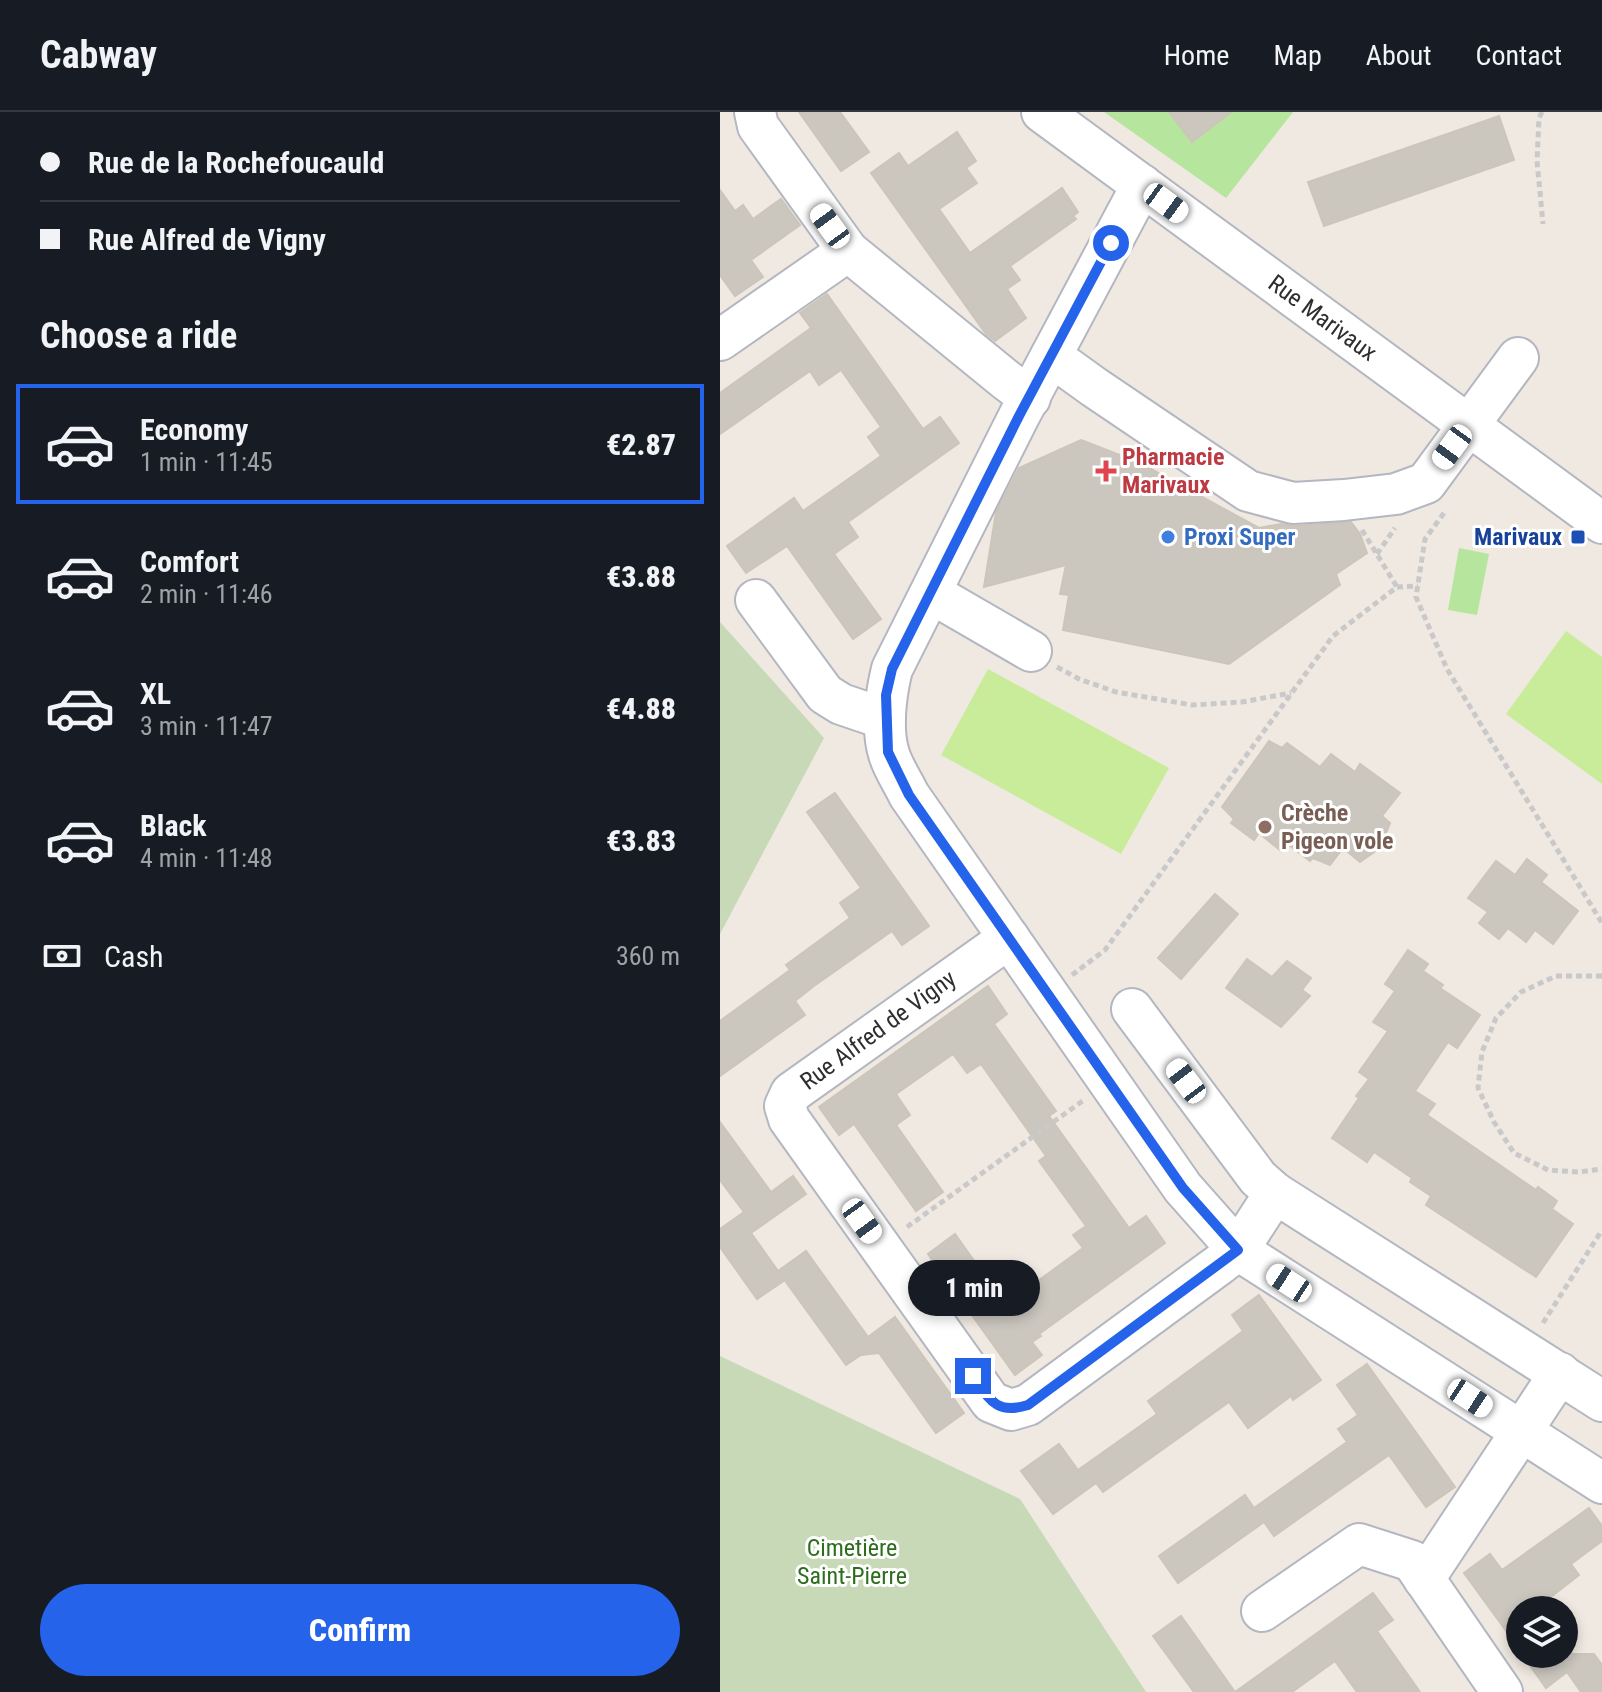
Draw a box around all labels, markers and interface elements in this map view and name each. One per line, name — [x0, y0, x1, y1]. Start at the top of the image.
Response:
text: Cabway — [40, 33, 157, 77]
text: Home — [1164, 39, 1229, 72]
text: Map — [1273, 39, 1322, 72]
text: About — [1366, 39, 1432, 72]
text: Contact — [1476, 39, 1562, 72]
text: Rue de la Rochefoucauld — [88, 145, 384, 180]
car — [1140, 179, 1192, 227]
car — [806, 200, 854, 252]
text: Rue Alfred de Vigny — [88, 222, 326, 257]
route start — [1093, 225, 1129, 261]
street label: Rue Marivaux — [1263, 269, 1382, 367]
text: Choose a ride — [40, 315, 237, 357]
icon: car — [44, 408, 116, 480]
text: Economy — [140, 412, 248, 447]
car — [1428, 421, 1476, 473]
text: €2.87 — [606, 427, 676, 462]
place label: Pharmacie Marivaux — [1122, 443, 1224, 499]
text: 1 min · 11:45 — [140, 447, 273, 477]
marker: Pharmacie Marivaux — [1097, 462, 1115, 480]
place label: Proxi Super — [1184, 523, 1295, 551]
place label: Marivaux — [1474, 523, 1562, 551]
marker: Proxi Super — [1159, 528, 1177, 546]
marker: Marivaux — [1569, 528, 1587, 546]
icon: car — [44, 540, 116, 612]
text: Comfort — [140, 544, 239, 579]
text: €3.88 — [606, 559, 676, 594]
text: 2 min · 11:46 — [140, 579, 273, 609]
icon: car — [44, 672, 116, 744]
text: XL — [140, 676, 171, 711]
text: €4.88 — [606, 691, 676, 726]
text: 3 min · 11:47 — [140, 711, 273, 741]
place label: Crèche Pigeon vole — [1281, 799, 1394, 855]
icon: car — [44, 804, 116, 876]
text: Black — [140, 808, 207, 843]
marker: Crèche Pigeon vole — [1256, 818, 1274, 836]
text: €3.83 — [606, 823, 676, 858]
text: 4 min · 11:48 — [140, 843, 273, 873]
icon: cash — [40, 934, 84, 978]
text: Cash — [104, 939, 164, 974]
text: 360 m — [616, 941, 680, 971]
street label: Rue Alfred de Vigny — [795, 964, 961, 1096]
car — [1162, 1055, 1210, 1107]
car — [838, 1195, 886, 1247]
callout: 1 min — [907, 1260, 1039, 1316]
car — [1262, 1260, 1316, 1306]
text: 1 min — [945, 1273, 1003, 1303]
route end — [955, 1358, 991, 1394]
car — [1443, 1375, 1497, 1421]
park label: Cimetière Saint-Pierre — [797, 1534, 907, 1590]
button: Confirm — [40, 1584, 680, 1676]
map controls — [1506, 1596, 1578, 1668]
button: layers — [1506, 1596, 1578, 1668]

